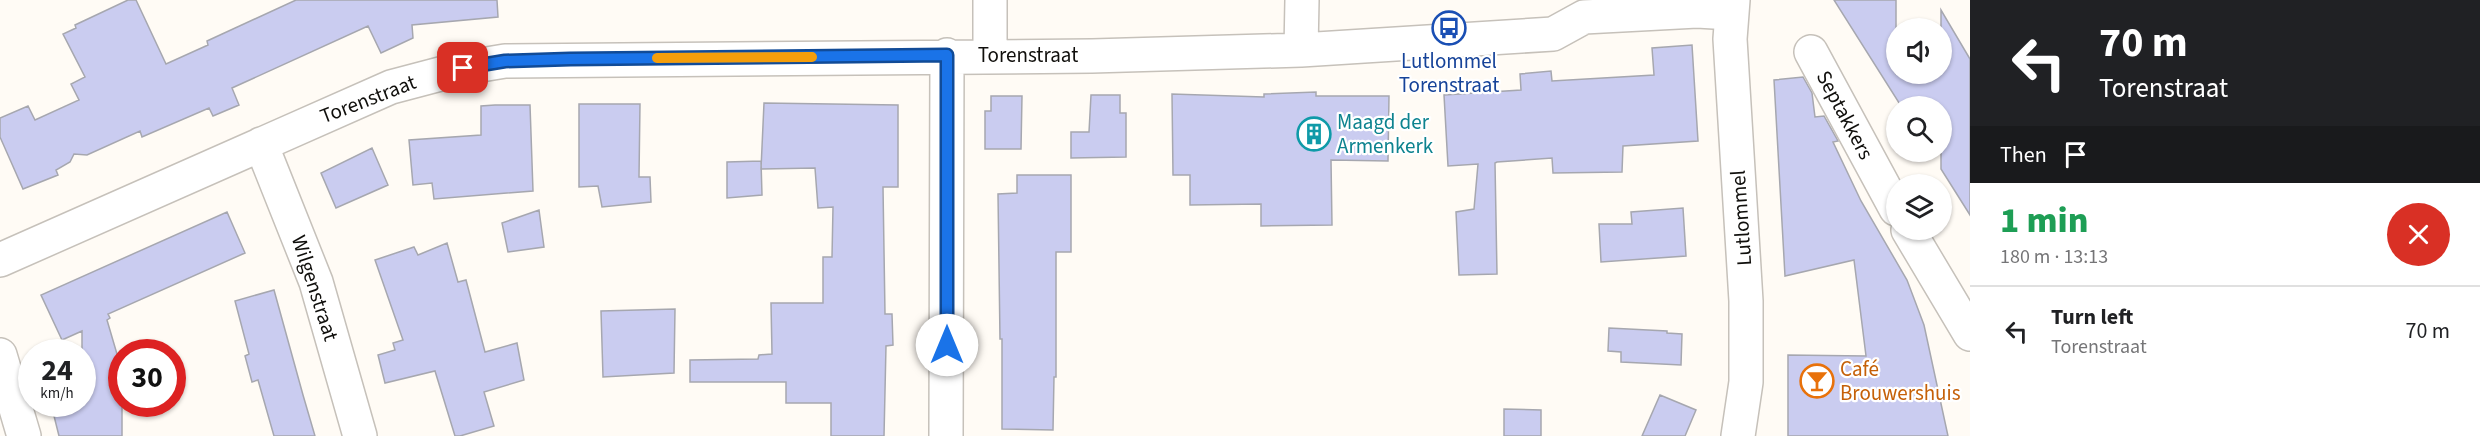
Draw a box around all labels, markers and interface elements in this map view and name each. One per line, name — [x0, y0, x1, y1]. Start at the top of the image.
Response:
bus stop icon: Lutlommel Torenstraat — [1431, 10, 1467, 46]
text: 70 m — [2099, 13, 2188, 73]
map controls — [1886, 18, 1952, 240]
button: sound — [1886, 18, 1952, 84]
icon: left — [2000, 24, 2078, 102]
street label: Torenstraat — [978, 40, 1078, 70]
pin — [437, 42, 488, 93]
place label: Lutlommel Torenstraat — [1399, 46, 1499, 100]
icon: arrive — [446, 51, 479, 84]
street label: Septakkers — [1809, 65, 1881, 165]
street label: Torenstraat — [316, 67, 420, 131]
text: Torenstraat — [2099, 69, 2228, 108]
button: search — [1886, 96, 1952, 162]
place label: Maagd der Armenkerk — [1337, 107, 1434, 161]
building icon: Maagd der Armenkerk — [1296, 116, 1332, 152]
icon: arrive — [2059, 138, 2092, 171]
text: Then — [2000, 139, 2047, 171]
street label: Lutlommel — [1723, 169, 1759, 267]
button: layers — [1886, 174, 1952, 240]
text: 1 min — [2000, 195, 2088, 246]
button: close — [2387, 203, 2450, 266]
street label: Wilgenstraat — [284, 231, 346, 345]
text: 180 m · 13:13 — [2000, 243, 2108, 271]
text: Turn left — [2051, 301, 2133, 333]
position arrow — [915, 313, 979, 377]
icon: left — [2000, 315, 2033, 348]
text: 70 m — [2405, 315, 2450, 347]
text: Torenstraat — [2051, 333, 2147, 361]
speed limit sign: 30 — [108, 339, 186, 417]
text: 24 — [41, 349, 73, 392]
place label: Café Brouwershuis — [1840, 354, 1961, 408]
bar icon: Café Brouwershuis — [1799, 363, 1835, 399]
text: km/h — [40, 383, 74, 404]

